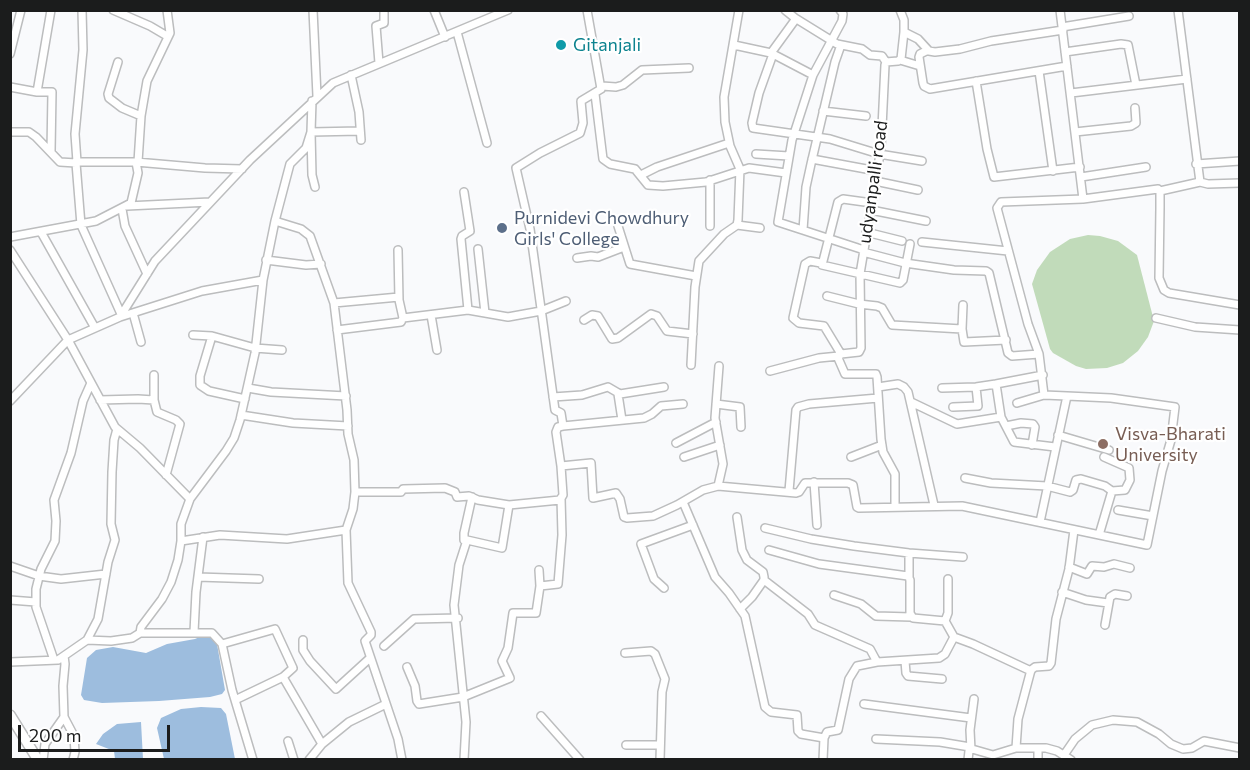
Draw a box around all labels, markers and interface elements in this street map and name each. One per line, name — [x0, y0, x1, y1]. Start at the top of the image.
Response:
place label: Gitanjali — [573, 34, 641, 56]
marker: Gitanjali — [554, 38, 568, 52]
street label: udyanpalli road — [854, 119, 892, 245]
place label: Purnidevi Chowdhury Girls' College — [514, 207, 689, 250]
marker: Purnidevi Chowdhury Girls' College — [495, 221, 509, 235]
place label: Visva-Bharati University — [1115, 423, 1226, 466]
marker: Visva-Bharati University — [1096, 437, 1110, 451]
scale bar — [21, 713, 172, 751]
text: 200 m — [29, 724, 82, 746]

